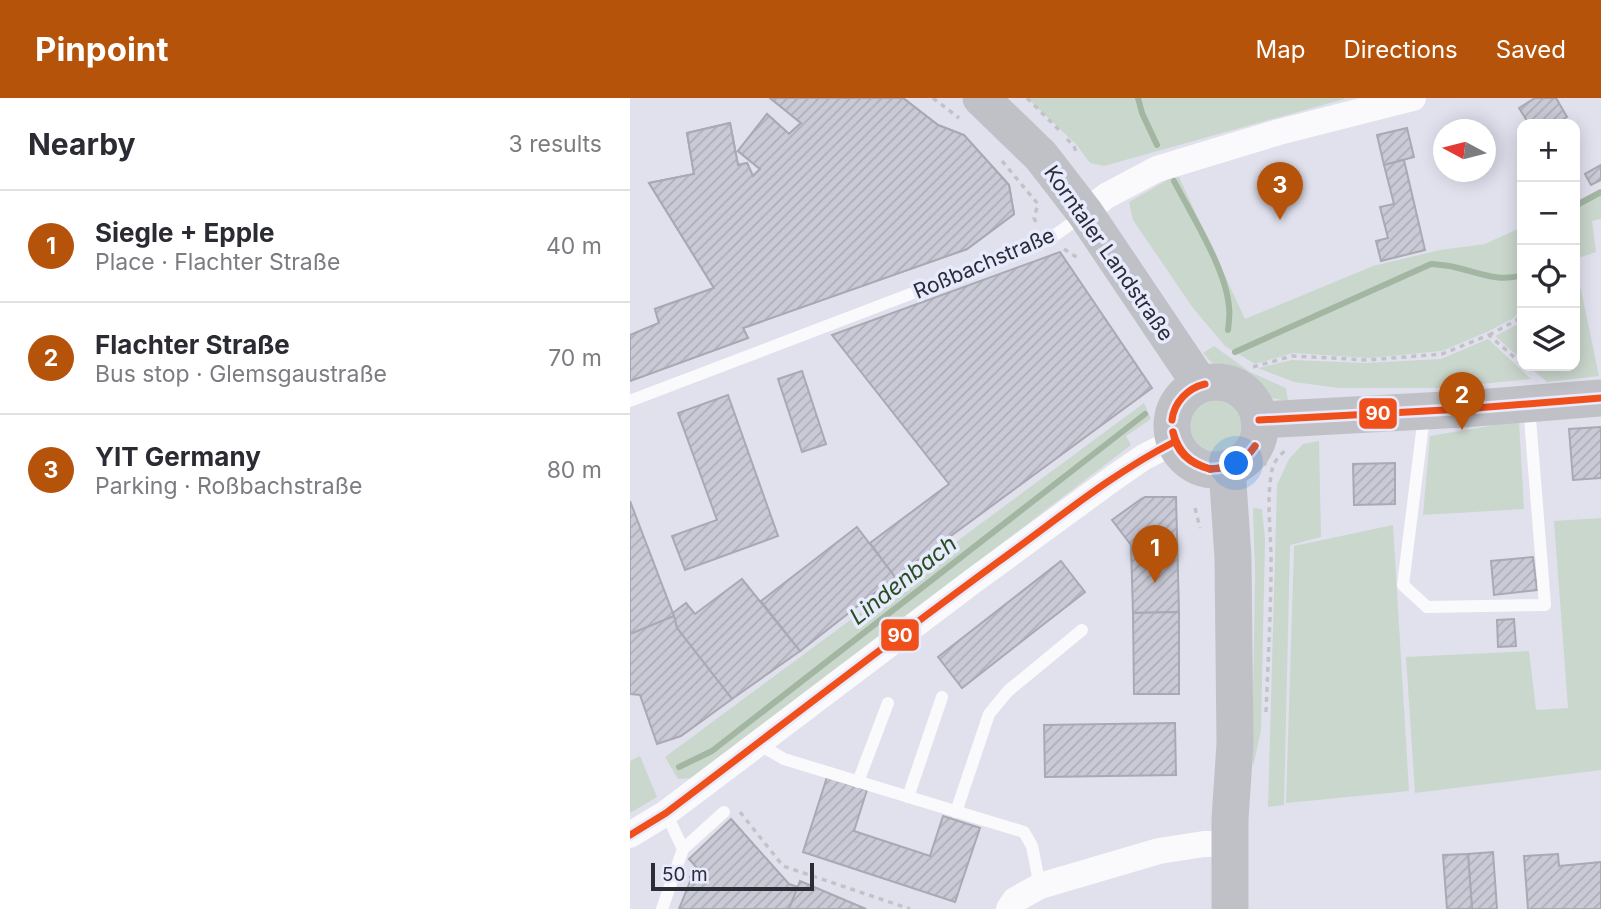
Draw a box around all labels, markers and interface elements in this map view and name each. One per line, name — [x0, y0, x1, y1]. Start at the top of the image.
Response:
text: Pinpoint — [35, 29, 168, 69]
text: Map — [1256, 35, 1305, 64]
text: Directions — [1343, 35, 1458, 64]
text: Saved — [1496, 35, 1566, 64]
north arrow — [1433, 119, 1496, 182]
map controls — [1517, 119, 1580, 371]
button: + — [1517, 119, 1580, 182]
text: Nearby — [28, 126, 136, 162]
text: 3 results — [509, 130, 602, 158]
street label: Korntaler Landstraße — [1039, 161, 1179, 345]
pin: 3 — [1257, 162, 1303, 220]
button: − — [1517, 182, 1580, 245]
text: Siegle + Epple — [95, 217, 275, 248]
street label: Roßbachstraße — [910, 222, 1058, 304]
text: 1 — [46, 232, 56, 260]
text: 40 m — [546, 232, 602, 260]
button: locate — [1517, 245, 1580, 308]
text: Place · Flachter Straße — [95, 248, 340, 276]
button: layers — [1517, 308, 1580, 371]
text: Flachter Straße — [95, 329, 290, 360]
text: 2 — [44, 344, 58, 372]
text: 70 m — [548, 344, 602, 372]
text: Bus stop · Glemsgaustraße — [95, 360, 387, 388]
pin: 2 — [1439, 372, 1485, 430]
line badge: 90 — [1358, 397, 1398, 430]
text: 90 — [1365, 402, 1391, 425]
text: YIT Germany — [95, 441, 261, 472]
your location — [1219, 446, 1253, 480]
text: 3 — [44, 456, 58, 484]
text: 80 m — [547, 456, 602, 484]
text: Parking · Roßbachstraße — [95, 472, 362, 500]
pin: 1 — [1132, 525, 1178, 583]
water label: Lindenbach — [844, 530, 962, 630]
line badge: 90 — [880, 618, 920, 652]
text: 90 — [887, 624, 913, 647]
scale bar — [651, 860, 814, 892]
text: 50 m — [662, 863, 708, 886]

